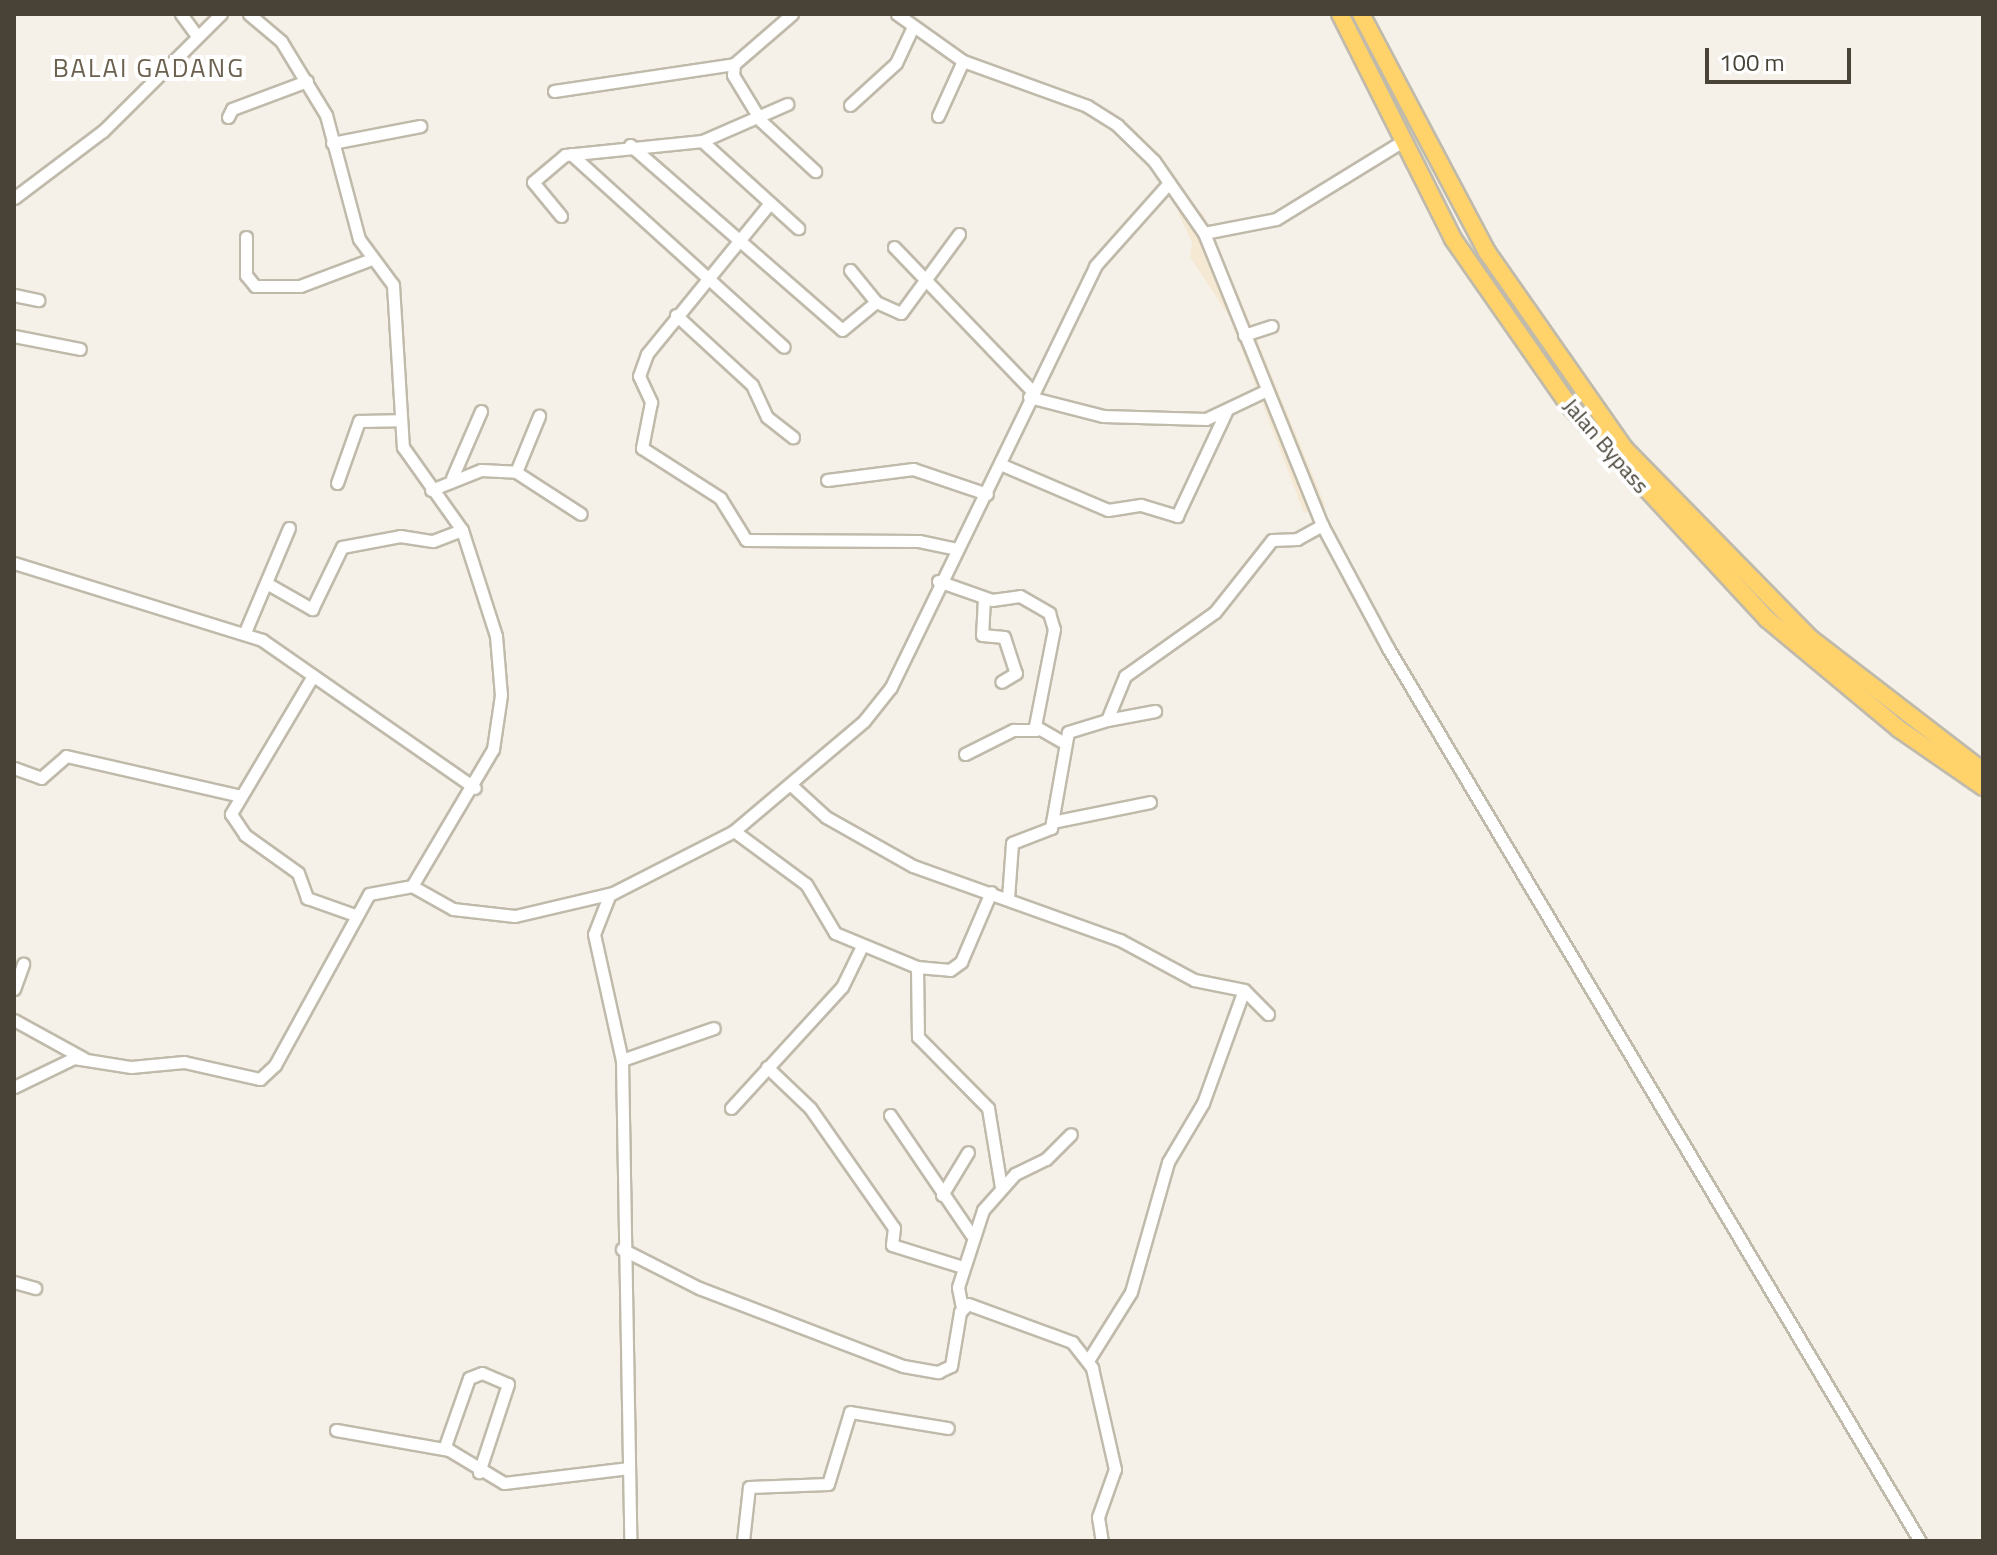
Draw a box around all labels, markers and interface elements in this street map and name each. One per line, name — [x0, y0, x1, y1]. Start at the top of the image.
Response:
scale bar — [1709, 32, 1855, 82]
text: 100 m — [1719, 44, 1785, 80]
district label: BALAI GADANG — [53, 52, 245, 84]
street label: Jalan Bypass — [1558, 393, 1654, 499]

